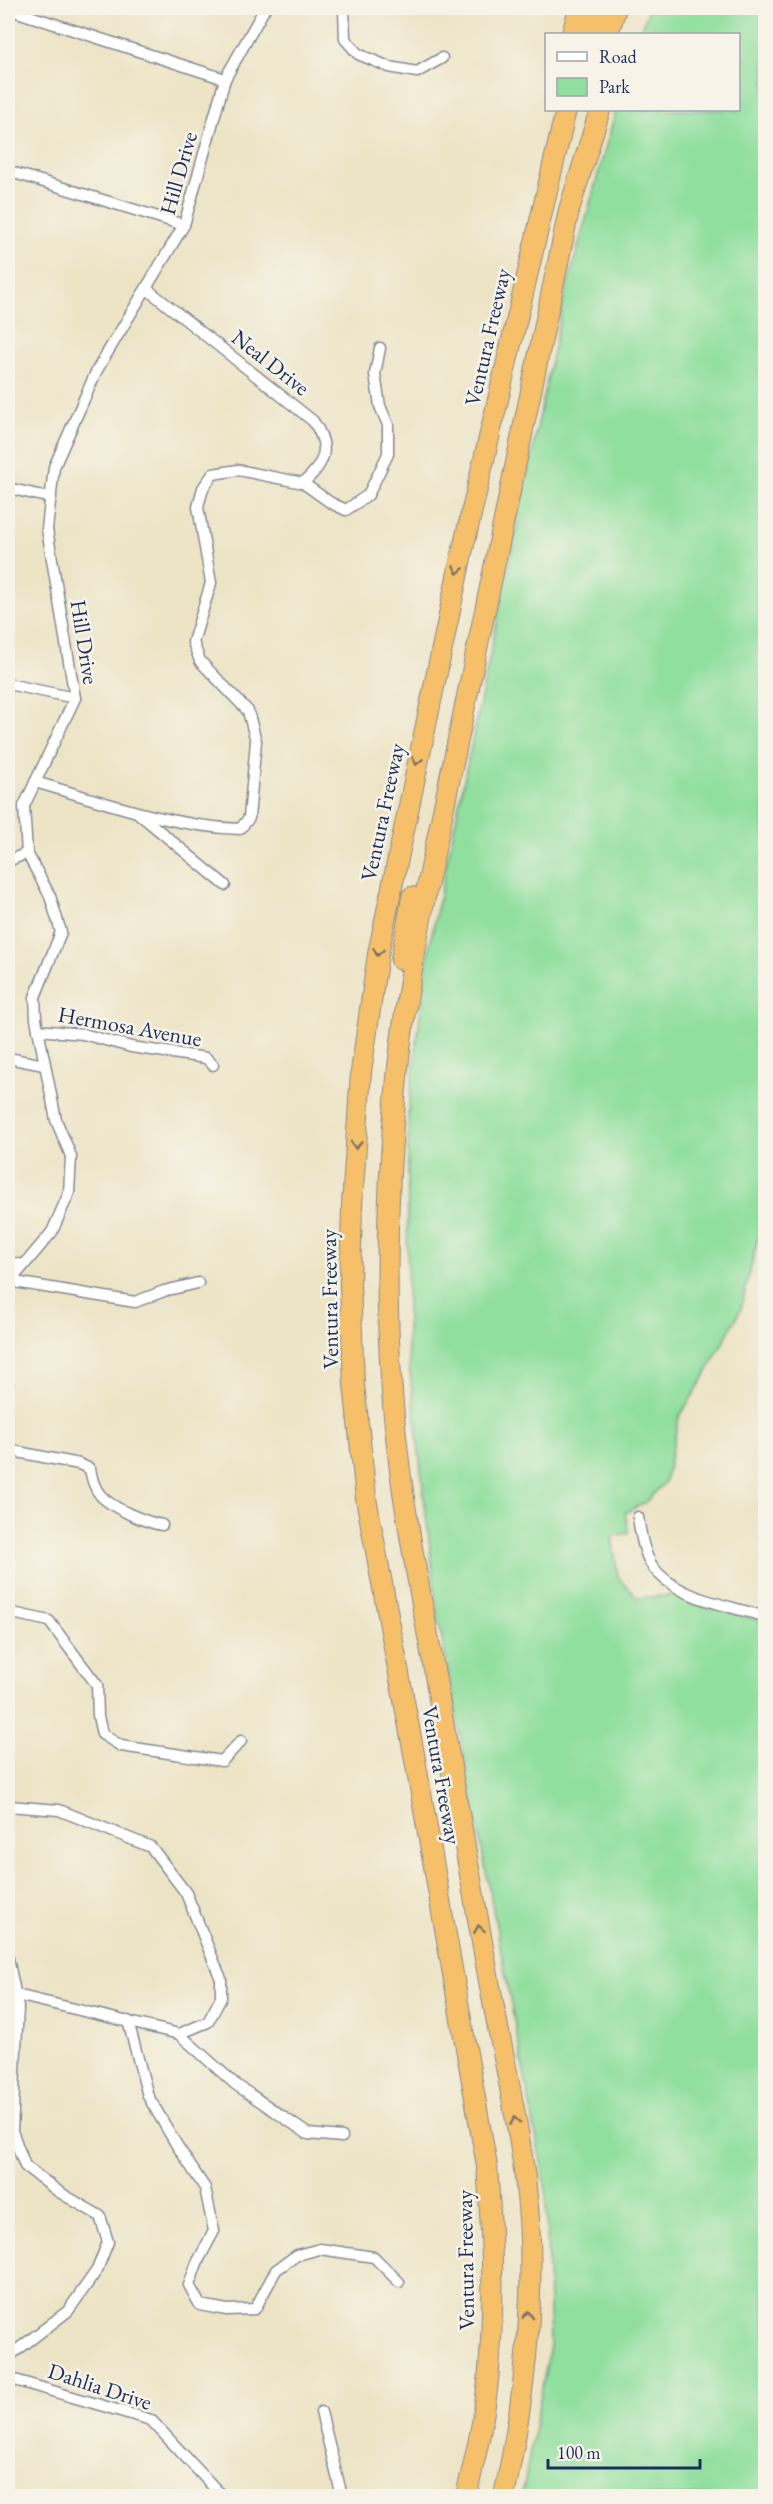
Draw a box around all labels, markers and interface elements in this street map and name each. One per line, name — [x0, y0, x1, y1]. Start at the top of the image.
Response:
legend — [545, 33, 740, 111]
text: Road — [599, 45, 638, 68]
text: Park — [599, 75, 630, 98]
street label: Hill Drive — [153, 128, 204, 218]
street label: Ventura Freeway — [458, 265, 517, 409]
street label: Neal Drive — [226, 323, 316, 402]
one-way arrow — [452, 565, 465, 575]
street label: Hill Drive — [64, 598, 106, 687]
street label: Ventura Freeway — [354, 740, 411, 884]
one-way arrow — [412, 755, 425, 765]
one-way arrow — [373, 947, 385, 956]
street label: Hermosa Avenue — [56, 1000, 204, 1053]
one-way arrow — [350, 1141, 363, 1150]
street label: Ventura Freeway — [314, 1228, 345, 1369]
street label: Ventura Freeway — [415, 1703, 468, 1847]
one-way arrow — [473, 1925, 486, 1935]
one-way arrow — [509, 2117, 522, 2127]
street label: Ventura Freeway — [450, 2189, 481, 2330]
one-way arrow — [522, 2311, 535, 2320]
street label: Dahlia Drive — [44, 2356, 156, 2417]
scale bar — [548, 2432, 700, 2470]
text: 100 m — [557, 2441, 601, 2464]

